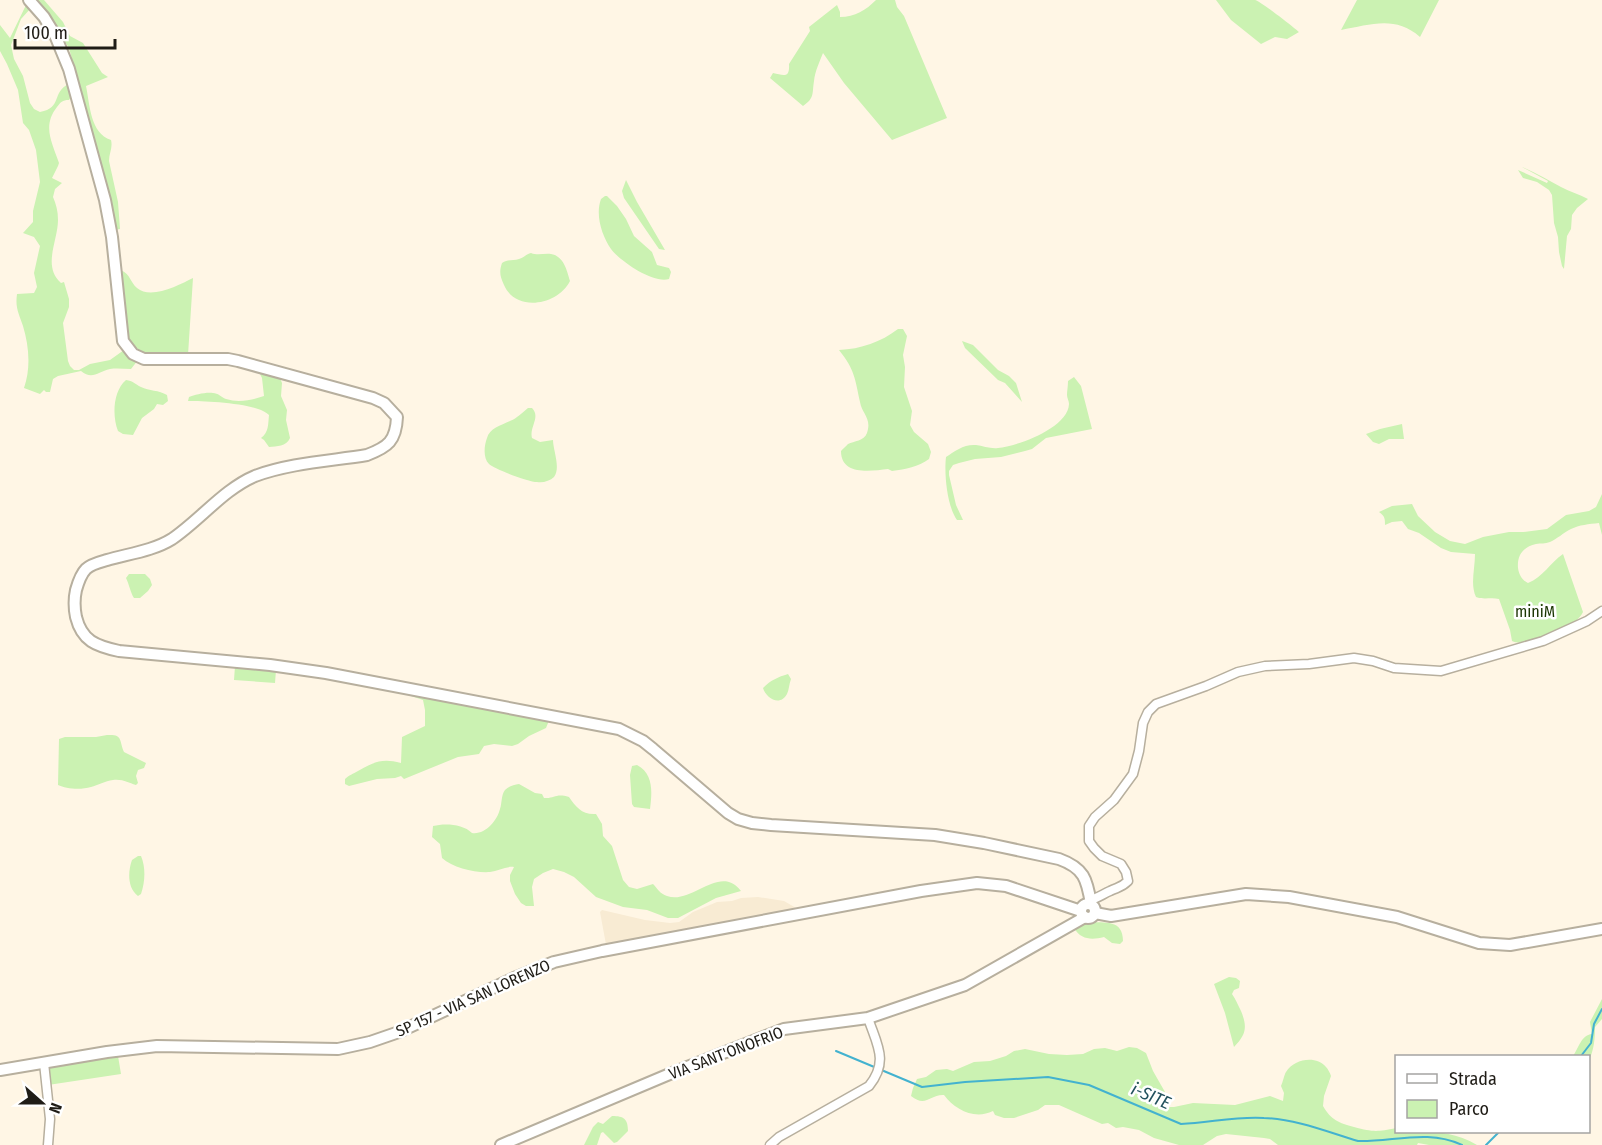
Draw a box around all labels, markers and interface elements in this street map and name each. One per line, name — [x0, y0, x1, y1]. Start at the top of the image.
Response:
scale bar — [15, 12, 116, 50]
text: 100 m — [24, 22, 68, 44]
park label: miniM — [1515, 602, 1555, 621]
street label: SP 157 - VIA SAN LORENZO — [393, 955, 553, 1041]
street label: VIA SANT'ONOFRIO — [666, 1022, 786, 1084]
legend — [1395, 1055, 1590, 1133]
text: Strada — [1449, 1068, 1497, 1090]
north arrow — [12, 1073, 72, 1133]
water label: i-SITE — [1128, 1078, 1174, 1114]
text: Parco — [1449, 1098, 1489, 1120]
text: N — [45, 1100, 66, 1116]

